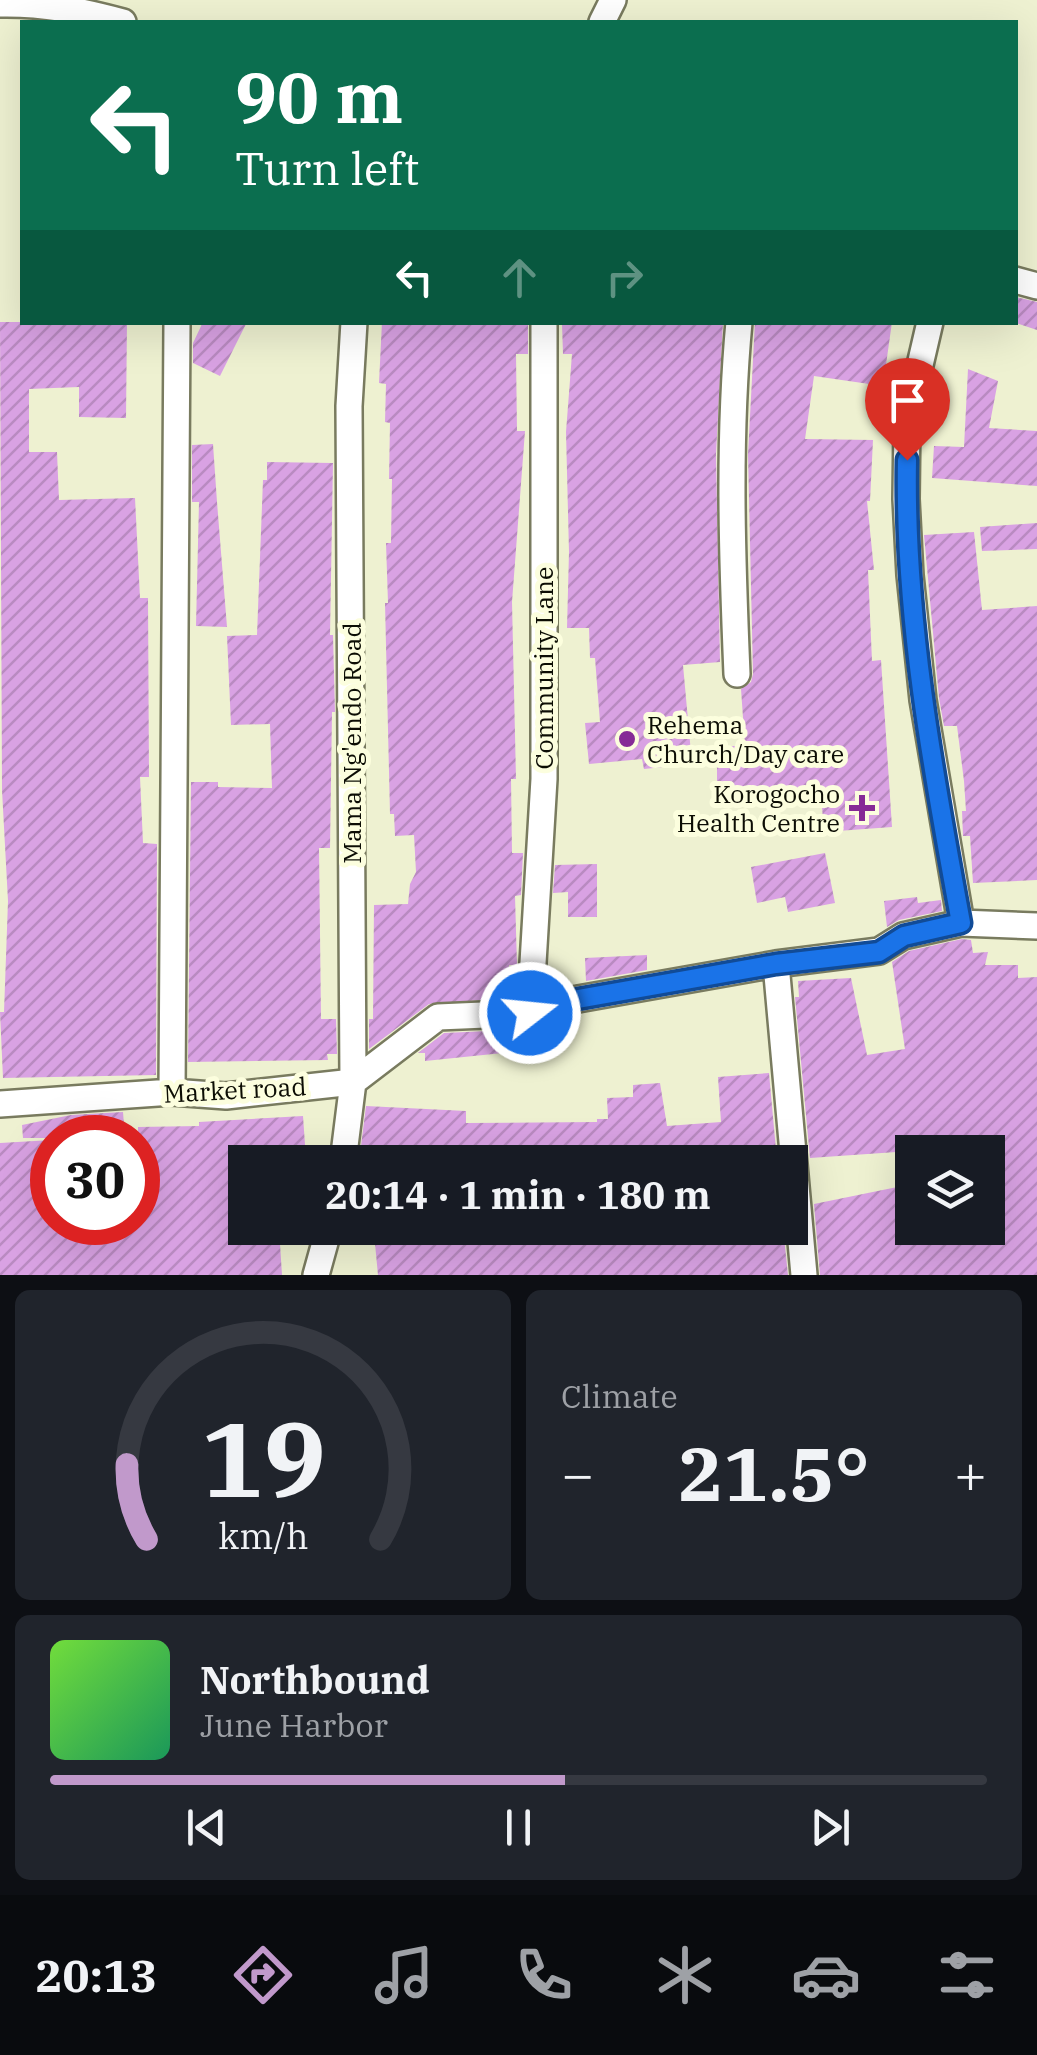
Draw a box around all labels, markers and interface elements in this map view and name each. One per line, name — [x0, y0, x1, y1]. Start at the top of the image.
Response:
text: 90 m — [235, 51, 403, 142]
icon: left — [70, 60, 200, 190]
text: Turn left — [235, 139, 419, 197]
icon: left — [387, 250, 442, 305]
icon: ahead — [492, 250, 547, 305]
icon: right — [597, 250, 652, 305]
pin — [865, 358, 950, 461]
icon: arrive — [880, 373, 935, 428]
street label: Community Lane — [527, 567, 560, 769]
street label: Mama Ng'endo Road — [335, 622, 368, 864]
place label: Rehema Church/Day care — [647, 708, 844, 770]
marker: Rehema Church/Day care — [616, 728, 638, 750]
place label: Korogocho Health Centre — [677, 777, 840, 839]
marker: Korogocho Health Centre — [849, 795, 875, 821]
position arrow — [478, 961, 582, 1065]
street label: Market road — [163, 1069, 307, 1110]
speed limit sign: 30 — [30, 1115, 160, 1245]
map controls — [895, 1135, 1005, 1245]
button: layers — [895, 1135, 1005, 1245]
text: 20:14 · 1 min · 180 m — [325, 1170, 711, 1219]
text: Climate — [561, 1375, 678, 1417]
text: 19 — [201, 1390, 325, 1526]
text: 21.5° — [678, 1424, 870, 1522]
text: − — [561, 1438, 594, 1509]
text: + — [954, 1438, 987, 1509]
text: km/h — [218, 1512, 308, 1559]
text: Northbound — [200, 1655, 430, 1704]
text: June Harbor — [200, 1704, 388, 1746]
icon: previous — [179, 1800, 234, 1855]
icon: pause — [491, 1800, 546, 1855]
icon: next — [803, 1800, 858, 1855]
icon: directions — [228, 1940, 298, 2010]
icon: music — [369, 1940, 439, 2010]
icon: phone — [509, 1940, 579, 2010]
icon: climate — [650, 1940, 720, 2010]
icon: car — [791, 1940, 861, 2010]
icon: filters — [932, 1940, 1002, 2010]
text: 20:13 — [35, 1946, 157, 2004]

